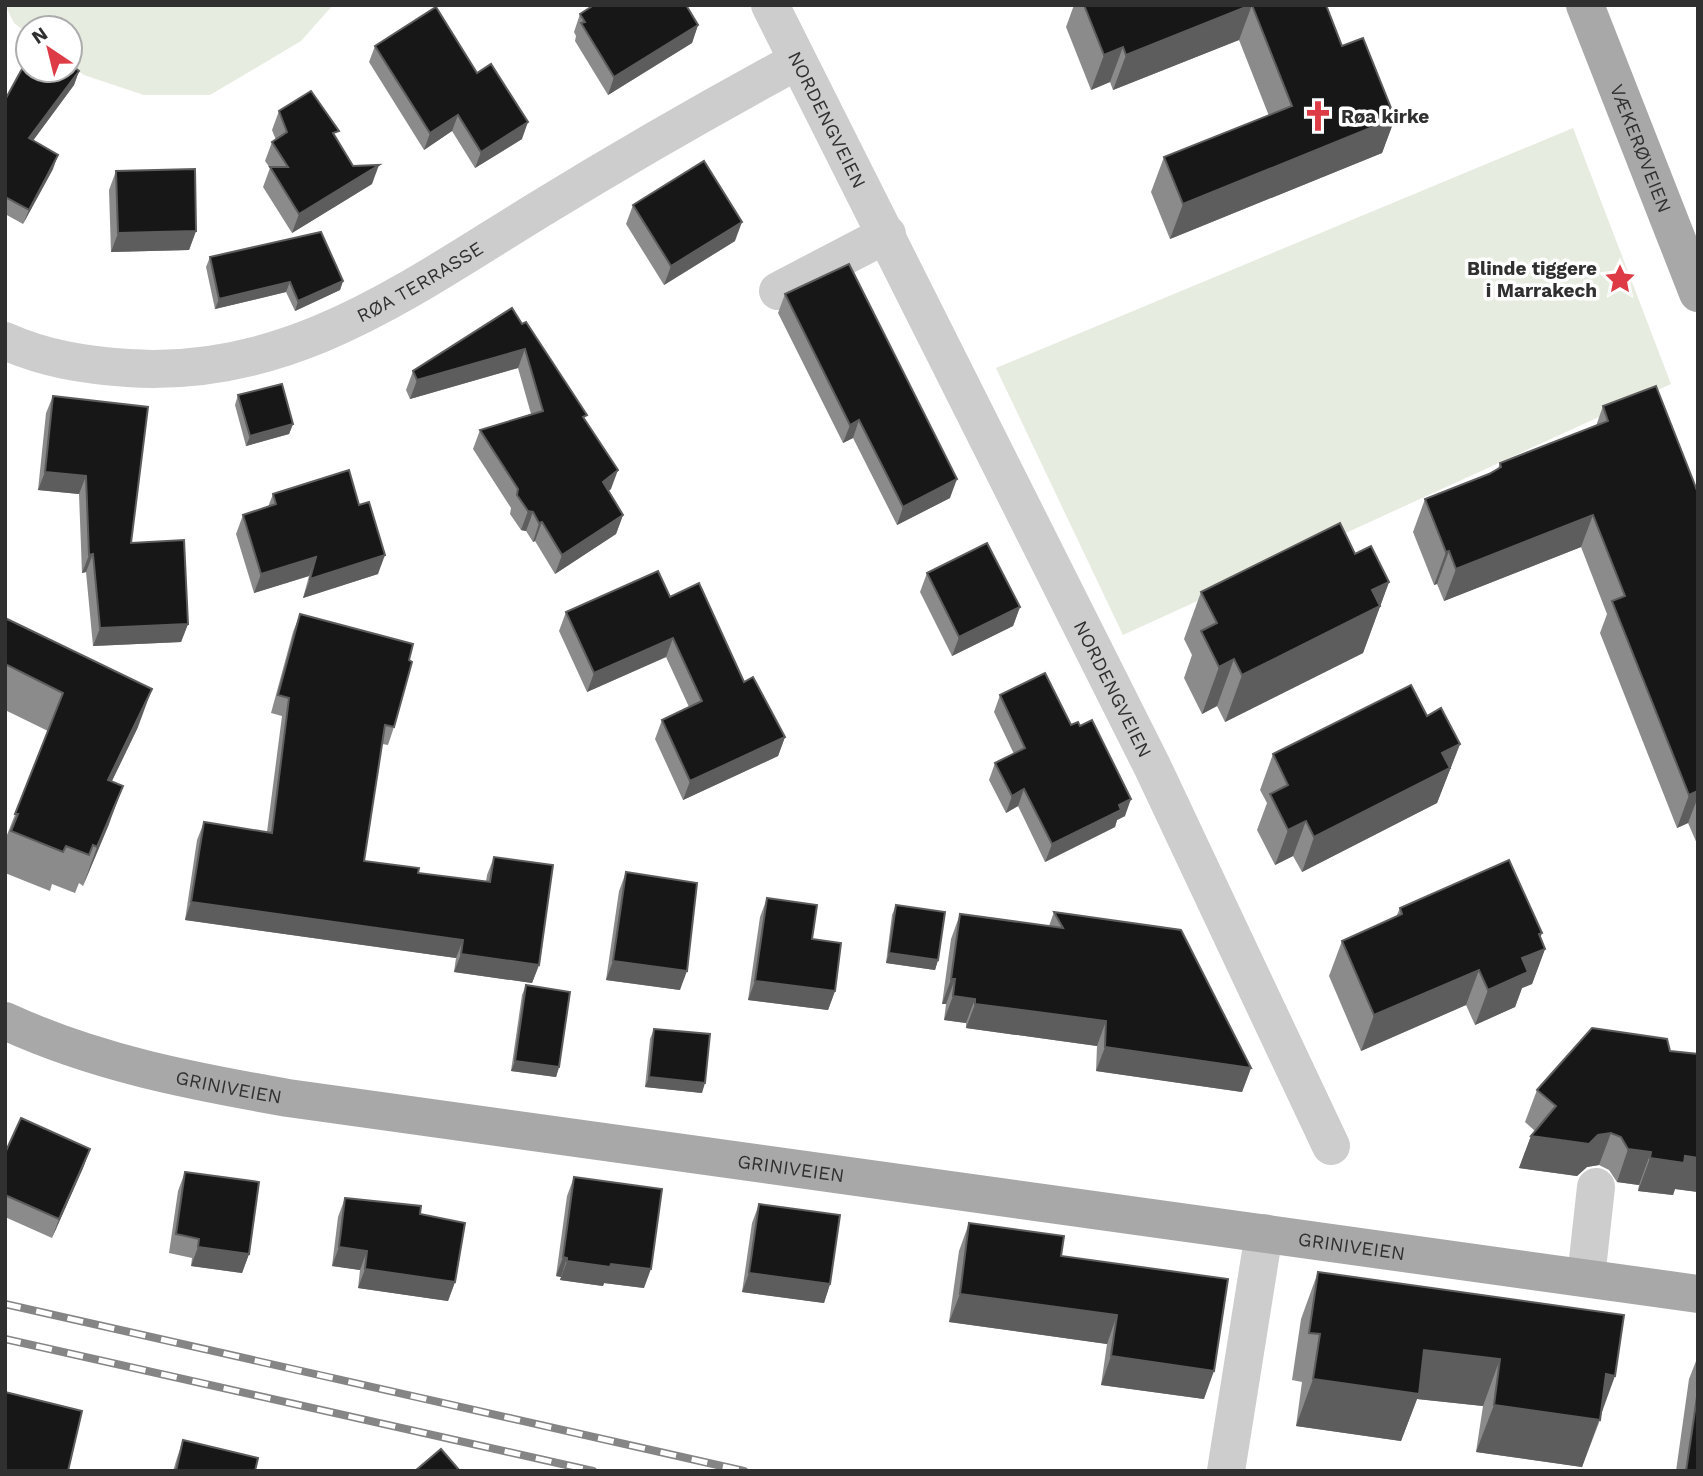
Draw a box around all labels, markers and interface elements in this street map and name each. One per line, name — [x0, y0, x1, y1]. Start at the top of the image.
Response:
north arrow — [14, 14, 84, 84]
text: N — [27, 22, 52, 49]
street label: NORDENGVEIEN — [783, 47, 871, 192]
street label: VÆKERØVEIEN — [1605, 81, 1676, 216]
church icon: Røa kirke — [1301, 99, 1335, 133]
place label: Røa kirke — [1341, 105, 1429, 128]
street label: RØA TERRASSE — [353, 237, 487, 327]
place label: Blinde tiggere i Marrakech — [1467, 257, 1597, 302]
place icon: Blinde tiggere i Marrakech — [1603, 262, 1637, 296]
street label: NORDENGVEIEN — [1069, 617, 1157, 761]
street label: GRINIVEIEN — [173, 1066, 284, 1109]
street label: GRINIVEIEN — [736, 1150, 846, 1187]
street label: GRINIVEIEN — [1297, 1228, 1406, 1265]

